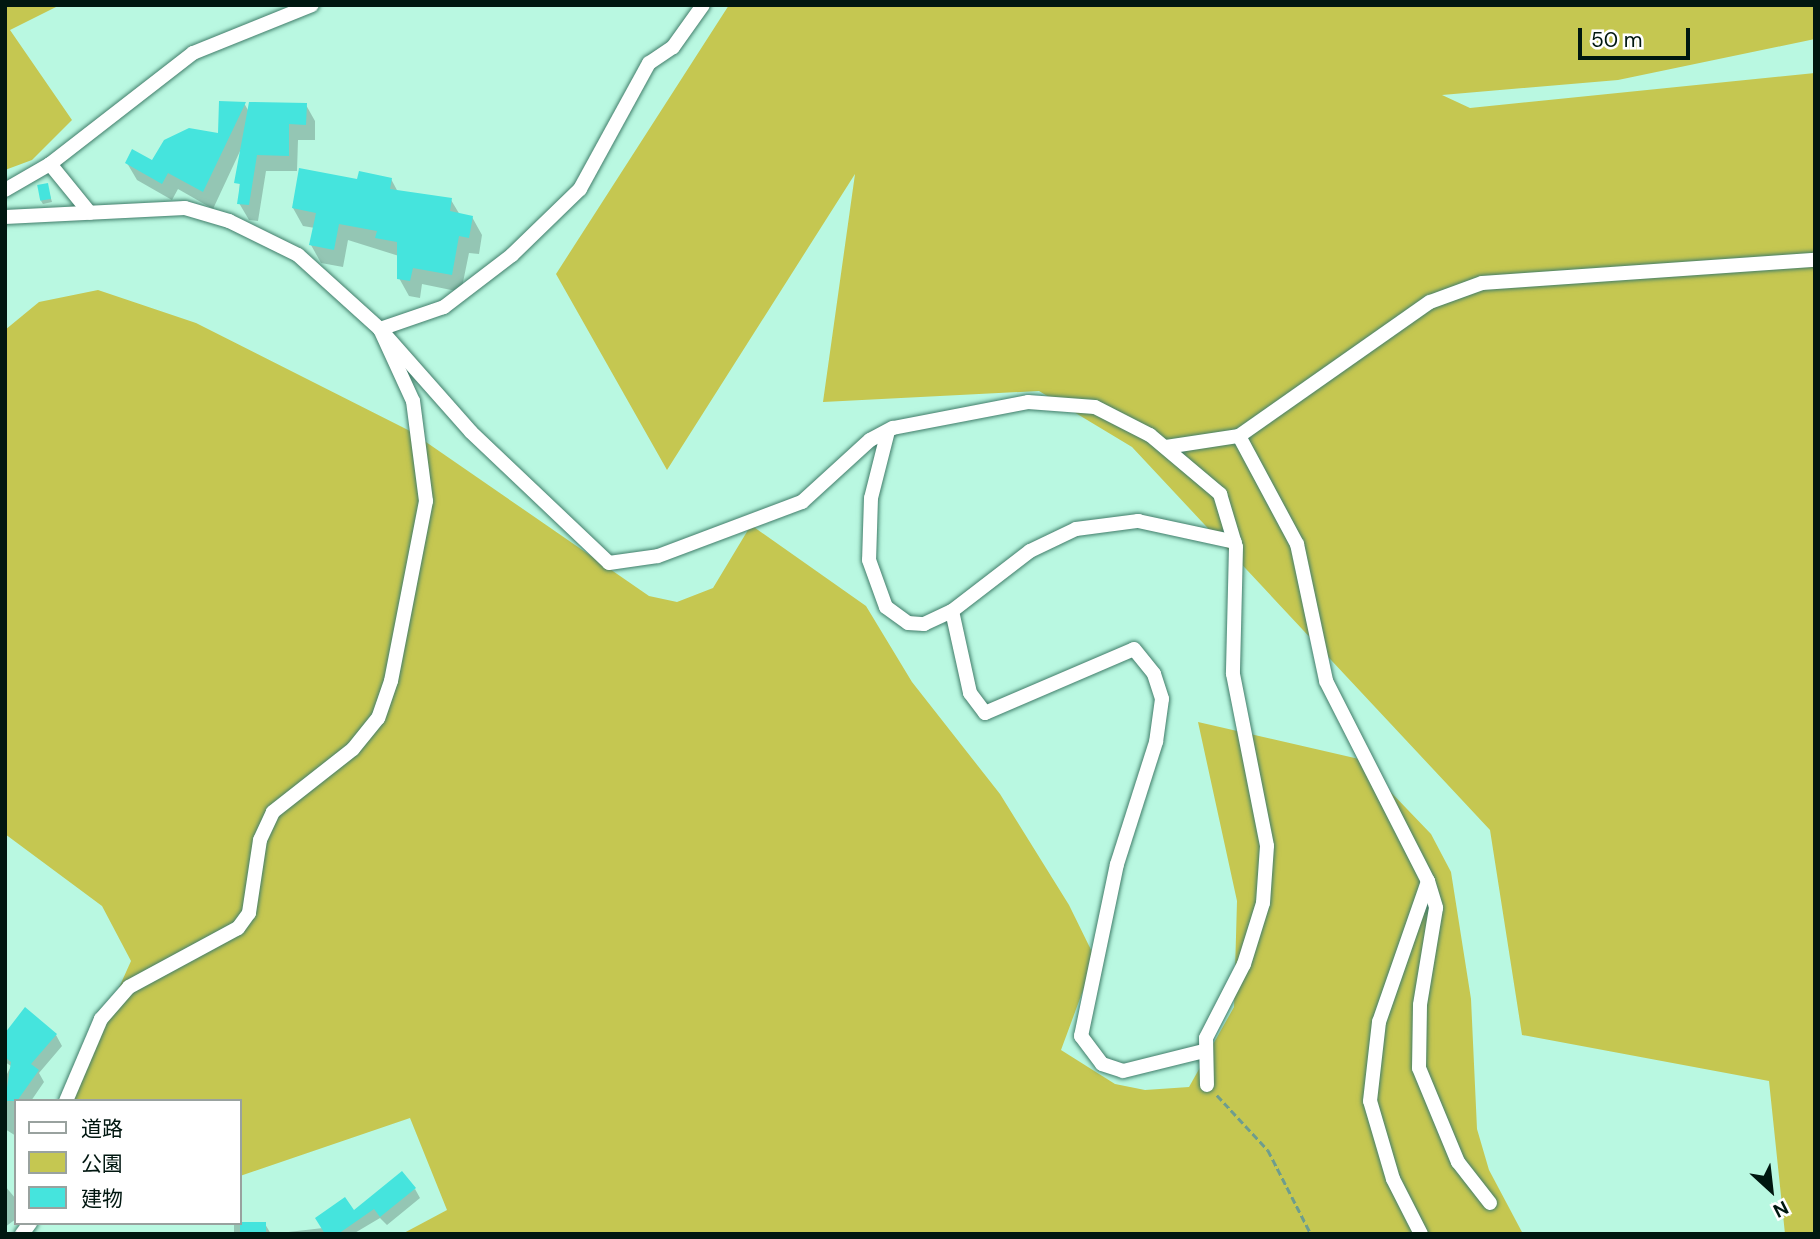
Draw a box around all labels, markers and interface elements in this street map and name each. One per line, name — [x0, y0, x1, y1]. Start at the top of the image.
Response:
scale bar — [1582, 14, 1694, 58]
text: 50 m — [1591, 26, 1642, 54]
legend — [14, 1099, 242, 1225]
text: 道路 — [81, 1115, 123, 1143]
text: 公園 — [81, 1150, 123, 1178]
north arrow — [1736, 1155, 1806, 1225]
text: 建物 — [81, 1185, 123, 1213]
text: N — [1769, 1195, 1793, 1223]

